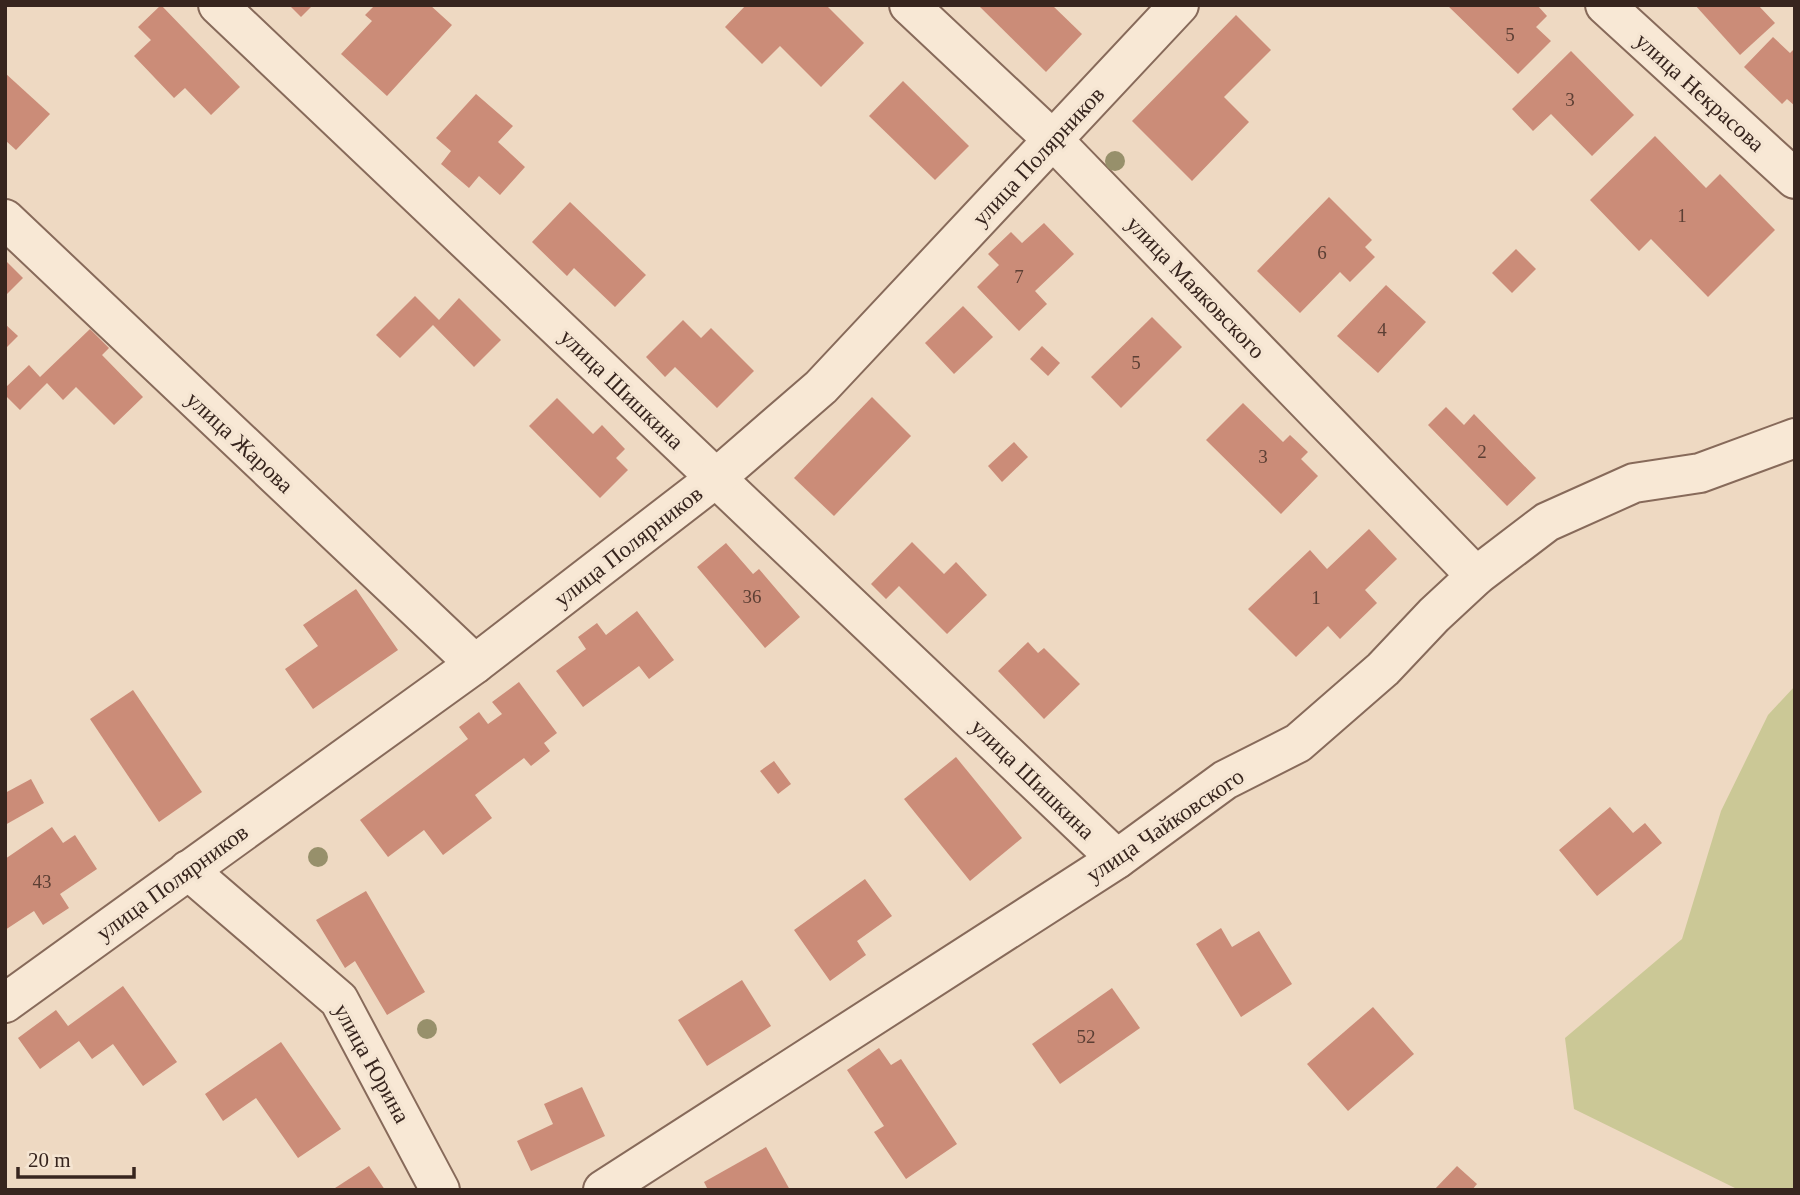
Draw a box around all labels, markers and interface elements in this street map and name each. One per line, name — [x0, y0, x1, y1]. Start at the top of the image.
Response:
house number: 5 — [1505, 24, 1515, 45]
street label: улица Некрасова — [1630, 28, 1769, 157]
street label: улица Полярников — [968, 82, 1109, 231]
house number: 3 — [1565, 89, 1575, 110]
house number: 1 — [1677, 205, 1687, 226]
street label: улица Маяковского — [1121, 211, 1270, 364]
house number: 6 — [1317, 242, 1327, 263]
house number: 7 — [1014, 266, 1024, 287]
house number: 4 — [1377, 319, 1387, 340]
street label: улица Шишкина — [555, 324, 689, 455]
house number: 5 — [1131, 352, 1141, 373]
street label: улица Жарова — [181, 387, 298, 498]
house number: 2 — [1477, 441, 1487, 462]
house number: 3 — [1258, 446, 1268, 467]
street label: улица Полярников — [549, 481, 707, 612]
house number: 36 — [743, 586, 762, 607]
house number: 1 — [1311, 587, 1321, 608]
street label: улица Шишкина — [966, 714, 1100, 845]
street label: улица Чайковского — [1082, 764, 1249, 887]
street label: улица Полярников — [92, 819, 253, 946]
house number: 43 — [33, 871, 52, 892]
street label: улица Юрина — [329, 999, 415, 1127]
house number: 52 — [1077, 1026, 1096, 1047]
scale bar — [18, 1136, 133, 1180]
text: 20 m — [28, 1148, 71, 1172]

